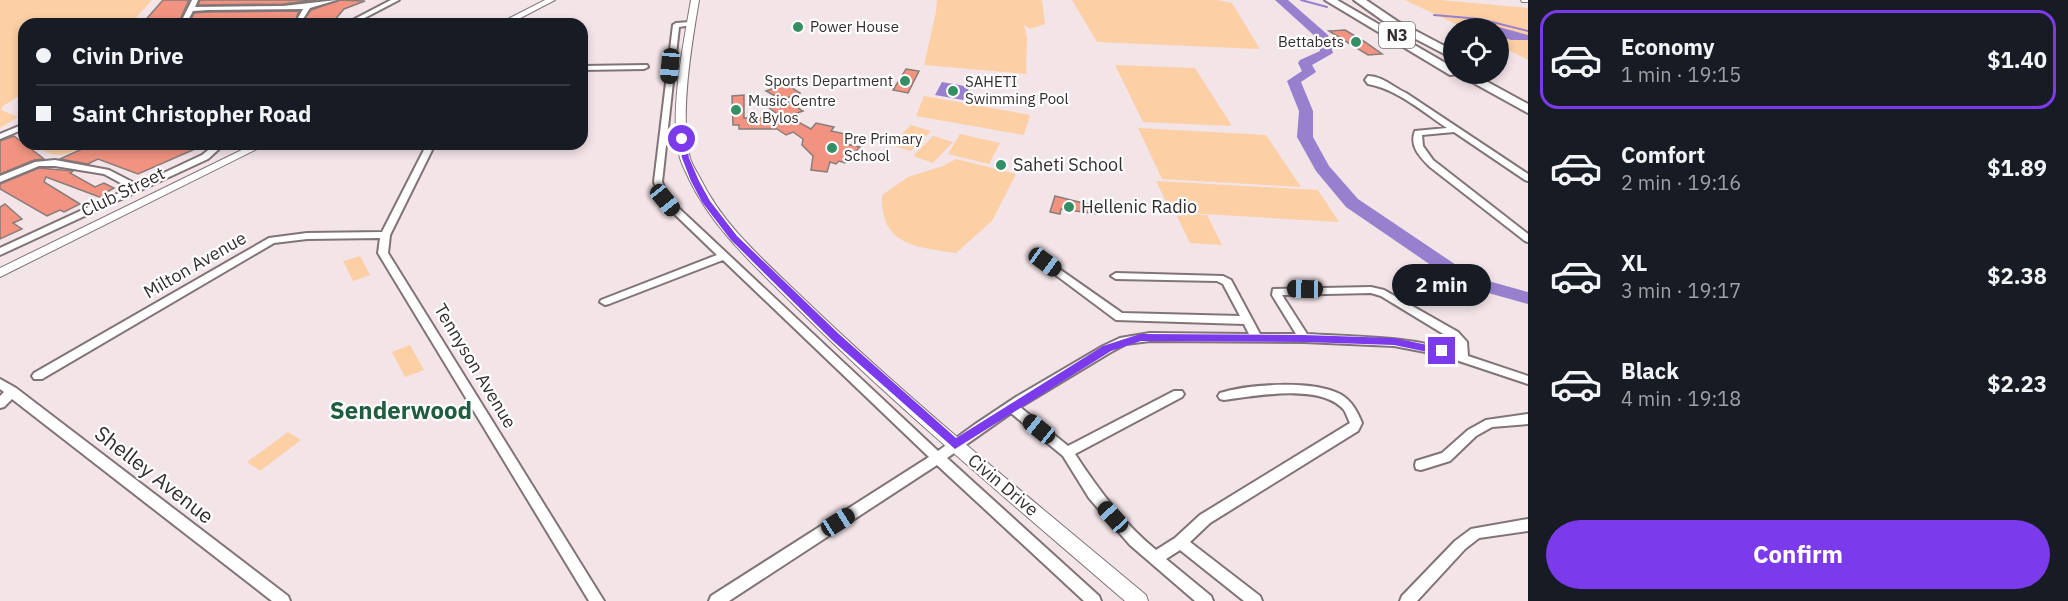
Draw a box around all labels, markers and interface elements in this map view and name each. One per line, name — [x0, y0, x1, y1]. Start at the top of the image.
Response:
place label: Power House — [810, 17, 899, 36]
map controls — [1443, 18, 1509, 84]
button: locate — [1443, 18, 1509, 84]
marker: Power House — [791, 20, 805, 34]
road number: N3 — [1379, 22, 1415, 48]
place label: Bettabets — [1278, 32, 1344, 51]
text: Economy — [1621, 32, 1715, 61]
icon: car — [1549, 33, 1603, 87]
marker: Bettabets — [1349, 35, 1363, 49]
text: Civin Drive — [72, 41, 184, 70]
text: $1.40 — [1987, 45, 2047, 74]
car — [659, 47, 681, 85]
text: 1 min · 19:15 — [1621, 61, 1741, 88]
place label: Sports Department — [765, 71, 893, 90]
place label: SAHETI Swimming Pool — [965, 72, 1069, 108]
marker: Sports Department — [898, 74, 912, 88]
marker: SAHETI Swimming Pool — [946, 84, 960, 98]
place label: Music Centre & Bylos — [748, 91, 836, 127]
text: Saint Christopher Road — [72, 99, 311, 128]
marker: Music Centre & Bylos — [729, 103, 743, 117]
route start — [668, 125, 695, 152]
place label: Pre Primary School — [844, 129, 923, 165]
text: Comfort — [1621, 140, 1705, 169]
marker: Pre Primary School — [825, 141, 839, 155]
icon: car — [1549, 141, 1603, 195]
place label: Saheti School — [1013, 153, 1123, 176]
text: $1.89 — [1987, 153, 2047, 182]
marker: Saheti School — [994, 158, 1008, 172]
street label: Club Street — [77, 161, 168, 222]
text: 2 min · 19:16 — [1621, 169, 1741, 196]
car — [647, 180, 683, 220]
place label: Hellenic Radio — [1081, 195, 1197, 218]
marker: Hellenic Radio — [1062, 200, 1076, 214]
street label: Milton Avenue — [139, 226, 250, 303]
car — [1025, 244, 1065, 280]
text: XL — [1621, 248, 1647, 277]
icon: car — [1549, 249, 1603, 303]
text: $2.38 — [1987, 261, 2047, 290]
callout: 2 min — [1392, 264, 1492, 306]
text: 2 min — [1415, 271, 1468, 298]
text: 3 min · 19:17 — [1621, 277, 1741, 304]
car — [1287, 280, 1323, 298]
street label: Tennyson Avenue — [429, 299, 522, 432]
route end — [1428, 337, 1455, 364]
text: Black — [1621, 356, 1679, 385]
icon: car — [1549, 357, 1603, 411]
text: $2.23 — [1987, 369, 2047, 398]
text: 4 min · 19:18 — [1621, 385, 1741, 412]
district label: Senderwood — [330, 394, 472, 426]
car — [1019, 411, 1059, 447]
street label: Shelley Avenue — [89, 419, 220, 530]
street label: Civin Drive — [963, 448, 1043, 521]
car — [1094, 498, 1132, 536]
car — [818, 505, 858, 539]
button: Confirm — [1546, 520, 2050, 589]

